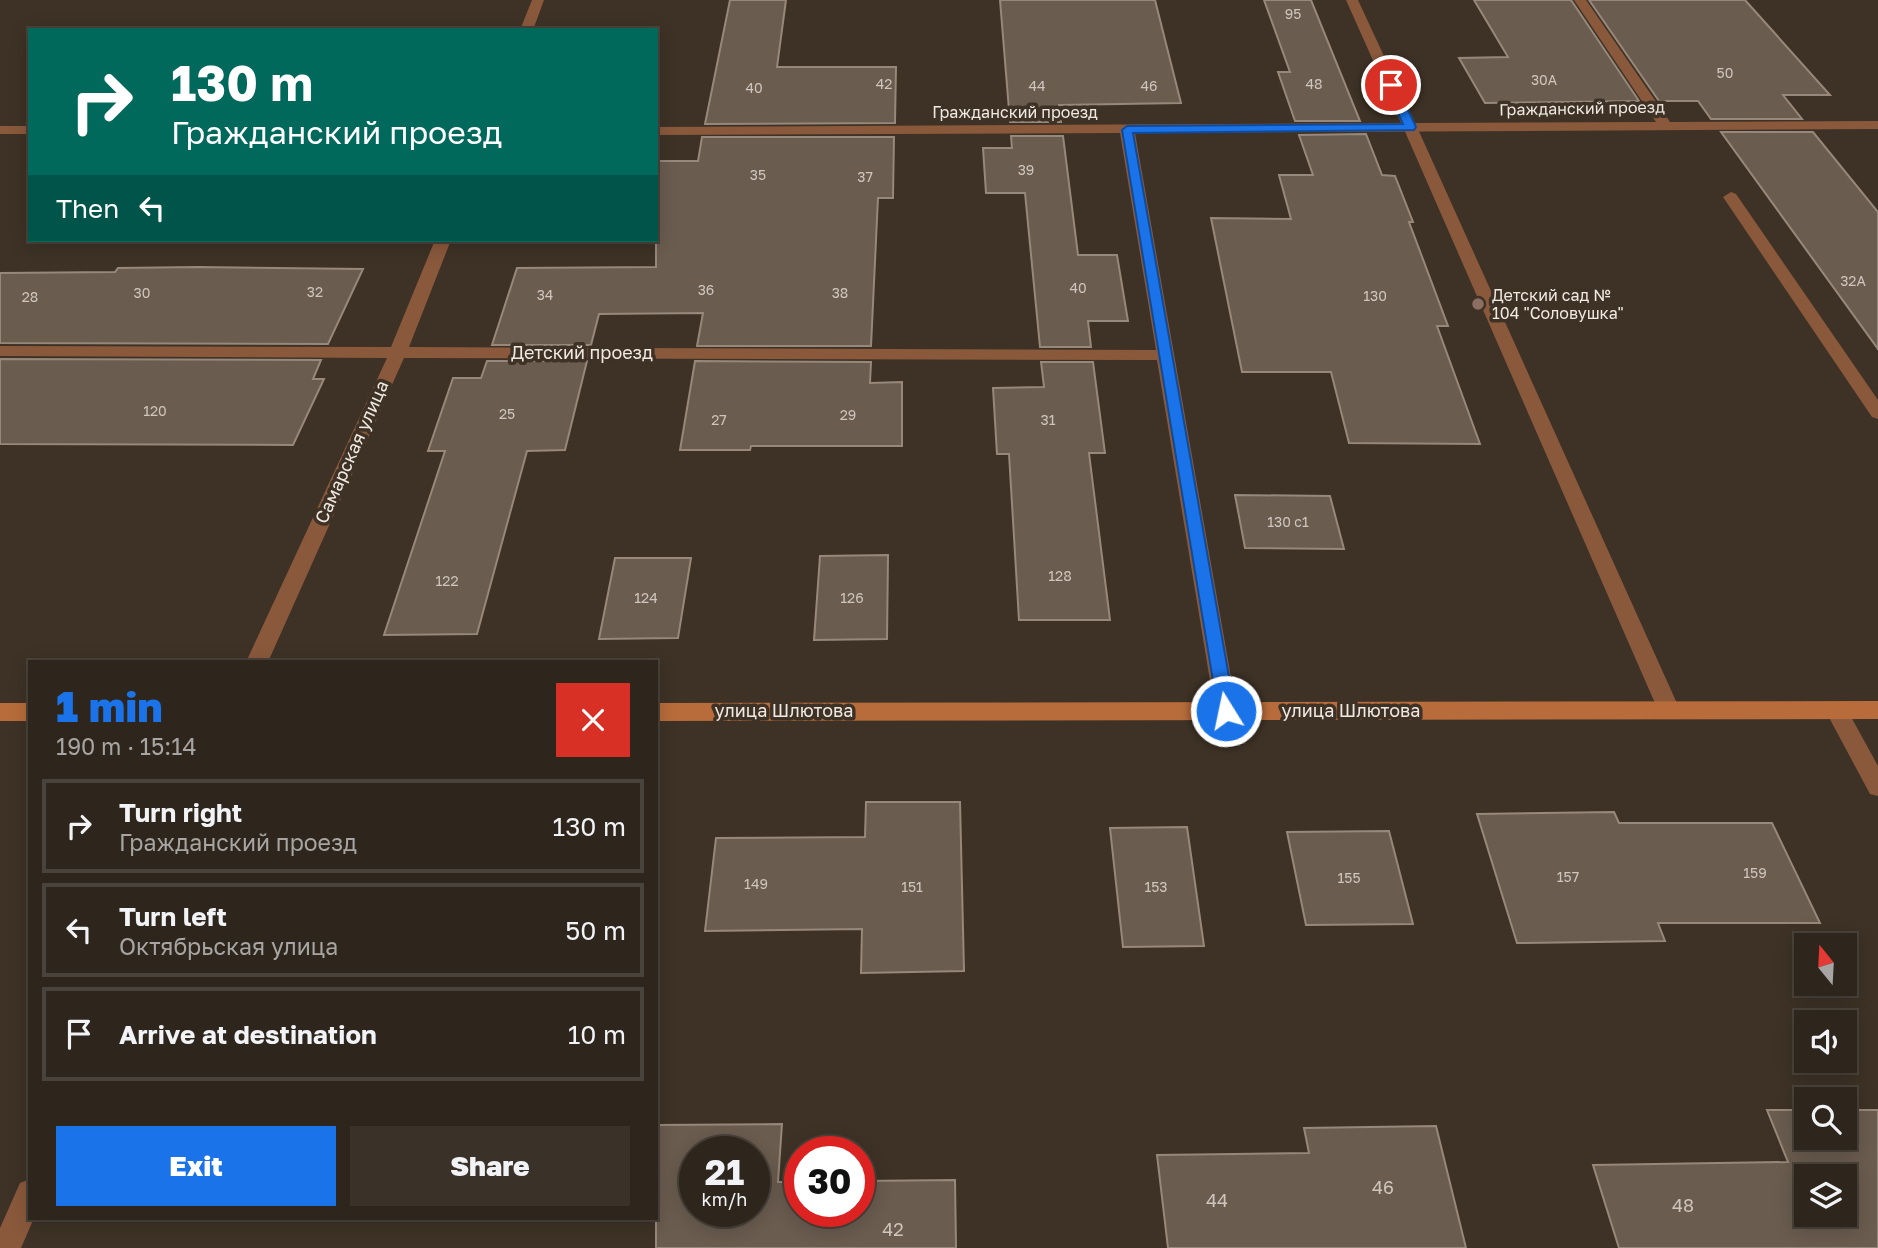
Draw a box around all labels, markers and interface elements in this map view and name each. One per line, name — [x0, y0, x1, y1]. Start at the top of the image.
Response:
house number: 95 — [1285, 5, 1301, 22]
text: 130 m — [171, 53, 313, 112]
pin — [1361, 55, 1421, 115]
icon: right — [56, 56, 147, 147]
house number: 50 — [1717, 64, 1733, 81]
icon: arrive — [1372, 66, 1410, 104]
house number: 30А — [1531, 71, 1558, 88]
house number: 42 — [876, 75, 892, 92]
house number: 48 — [1305, 75, 1323, 92]
house number: 44 — [1028, 77, 1046, 94]
house number: 46 — [1140, 77, 1158, 94]
house number: 40 — [745, 79, 763, 96]
street label: Гражданский проезд — [1499, 97, 1665, 119]
street label: Гражданский проезд — [932, 102, 1098, 122]
text: Гражданский проезд — [171, 113, 502, 151]
house number: 39 — [1018, 161, 1034, 178]
house number: 35 — [750, 166, 766, 183]
house number: 37 — [857, 168, 873, 185]
icon: left — [133, 189, 171, 227]
text: Then — [56, 193, 119, 224]
house number: 32А — [1840, 272, 1866, 289]
house number: 40 — [1069, 279, 1087, 296]
house number: 36 — [698, 281, 714, 298]
house number: 32 — [307, 283, 323, 300]
house number: 30 — [134, 284, 150, 301]
house number: 38 — [832, 284, 848, 301]
place label: Детский сад № 104 "Соловушка" — [1492, 285, 1624, 323]
house number: 34 — [537, 286, 553, 303]
house number: 130 — [1363, 287, 1387, 304]
house number: 28 — [22, 288, 38, 305]
marker: Детский сад № 104 "Соловушка" — [1470, 296, 1486, 312]
street label: Детский проезд — [511, 341, 653, 363]
street label: Самарская улица — [310, 377, 393, 527]
house number: 120 — [143, 402, 167, 419]
house number: 25 — [499, 405, 515, 422]
house number: 29 — [840, 406, 856, 423]
house number: 27 — [711, 411, 727, 428]
house number: 31 — [1041, 411, 1056, 428]
house number: 130 с1 — [1267, 513, 1309, 530]
house number: 128 — [1048, 567, 1072, 584]
house number: 122 — [435, 572, 459, 589]
house number: 124 — [634, 589, 658, 606]
house number: 126 — [840, 589, 864, 606]
position arrow — [1189, 674, 1263, 748]
text: 1 min — [56, 681, 163, 731]
button: close — [556, 683, 630, 757]
street label: улица Шлютова — [715, 699, 853, 721]
street label: улица Шлютова — [1282, 699, 1420, 721]
text: 190 m · 15:14 — [56, 732, 196, 760]
text: Turn right — [119, 797, 242, 828]
icon: right — [60, 807, 98, 845]
text: 130 m — [553, 811, 626, 842]
text: Гражданский проезд — [119, 828, 357, 856]
house number: 159 — [1743, 864, 1767, 881]
house number: 157 — [1557, 868, 1579, 885]
house number: 155 — [1337, 869, 1361, 886]
house number: 149 — [744, 875, 768, 892]
house number: 151 — [901, 878, 923, 895]
house number: 153 — [1144, 878, 1168, 895]
text: Turn left — [119, 901, 227, 932]
icon: left — [60, 911, 98, 949]
text: 50 m — [565, 915, 626, 946]
text: Октябрьская улица — [119, 932, 338, 960]
north arrow — [1794, 933, 1857, 996]
map controls — [1794, 933, 1857, 1227]
button: sound — [1794, 1010, 1857, 1073]
icon: arrive — [60, 1015, 98, 1053]
text: Arrive at destination — [119, 1019, 377, 1050]
text: 10 m — [568, 1019, 626, 1050]
button: search — [1794, 1087, 1857, 1150]
button: Exit — [56, 1126, 336, 1206]
button: Share — [350, 1126, 630, 1206]
speed limit sign: 30 — [784, 1136, 875, 1227]
text: 21 — [705, 1151, 744, 1193]
button: layers — [1794, 1164, 1857, 1227]
house number: 46 — [1372, 1176, 1394, 1198]
text: km/h — [702, 1188, 747, 1210]
house number: 44 — [1206, 1189, 1228, 1211]
house number: 48 — [1672, 1194, 1694, 1216]
house number: 42 — [882, 1218, 904, 1240]

